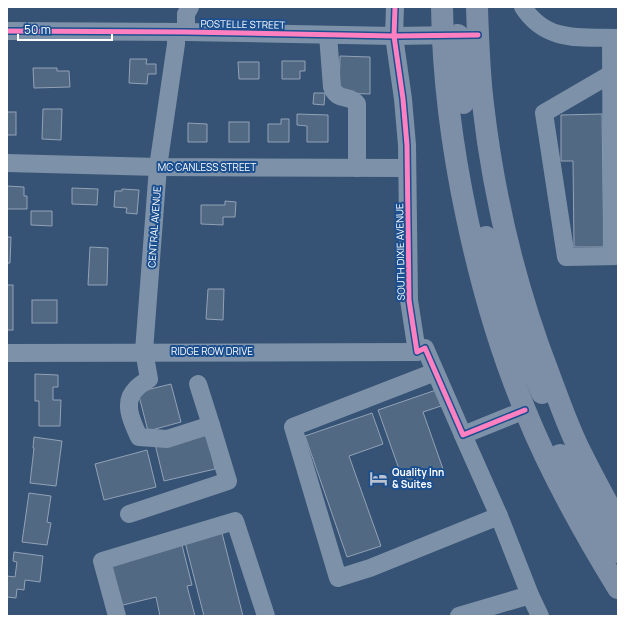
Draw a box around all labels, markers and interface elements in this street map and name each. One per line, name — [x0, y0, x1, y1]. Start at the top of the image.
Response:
scale bar — [18, 16, 112, 42]
street label: POSTELLE STREET — [200, 16, 286, 32]
text: 50 m — [24, 21, 51, 38]
street label: MC CANLESS STREET — [158, 160, 256, 174]
street label: CENTRAL AVENUE — [144, 185, 164, 268]
street label: SOUTH DIXIE AVENUE — [392, 203, 408, 301]
street label: RIDGE ROW DRIVE — [171, 344, 253, 358]
place label: Quality Inn & Suites — [392, 465, 444, 491]
hotel icon: Quality Inn & Suites — [369, 468, 389, 488]

